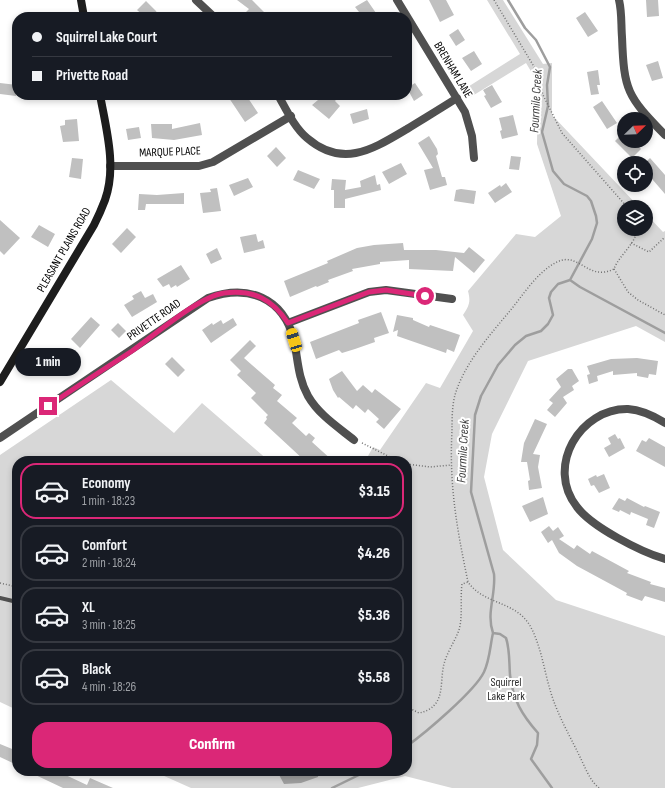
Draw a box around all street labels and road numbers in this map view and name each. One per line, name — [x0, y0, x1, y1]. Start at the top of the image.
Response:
street label: BRENHAM LANE — [430, 39, 476, 101]
street label: MARQUE PLACE — [139, 143, 201, 161]
street label: PLEASANT PLAINS ROAD — [34, 205, 94, 295]
street label: PRIVETTE ROAD — [124, 296, 184, 344]

